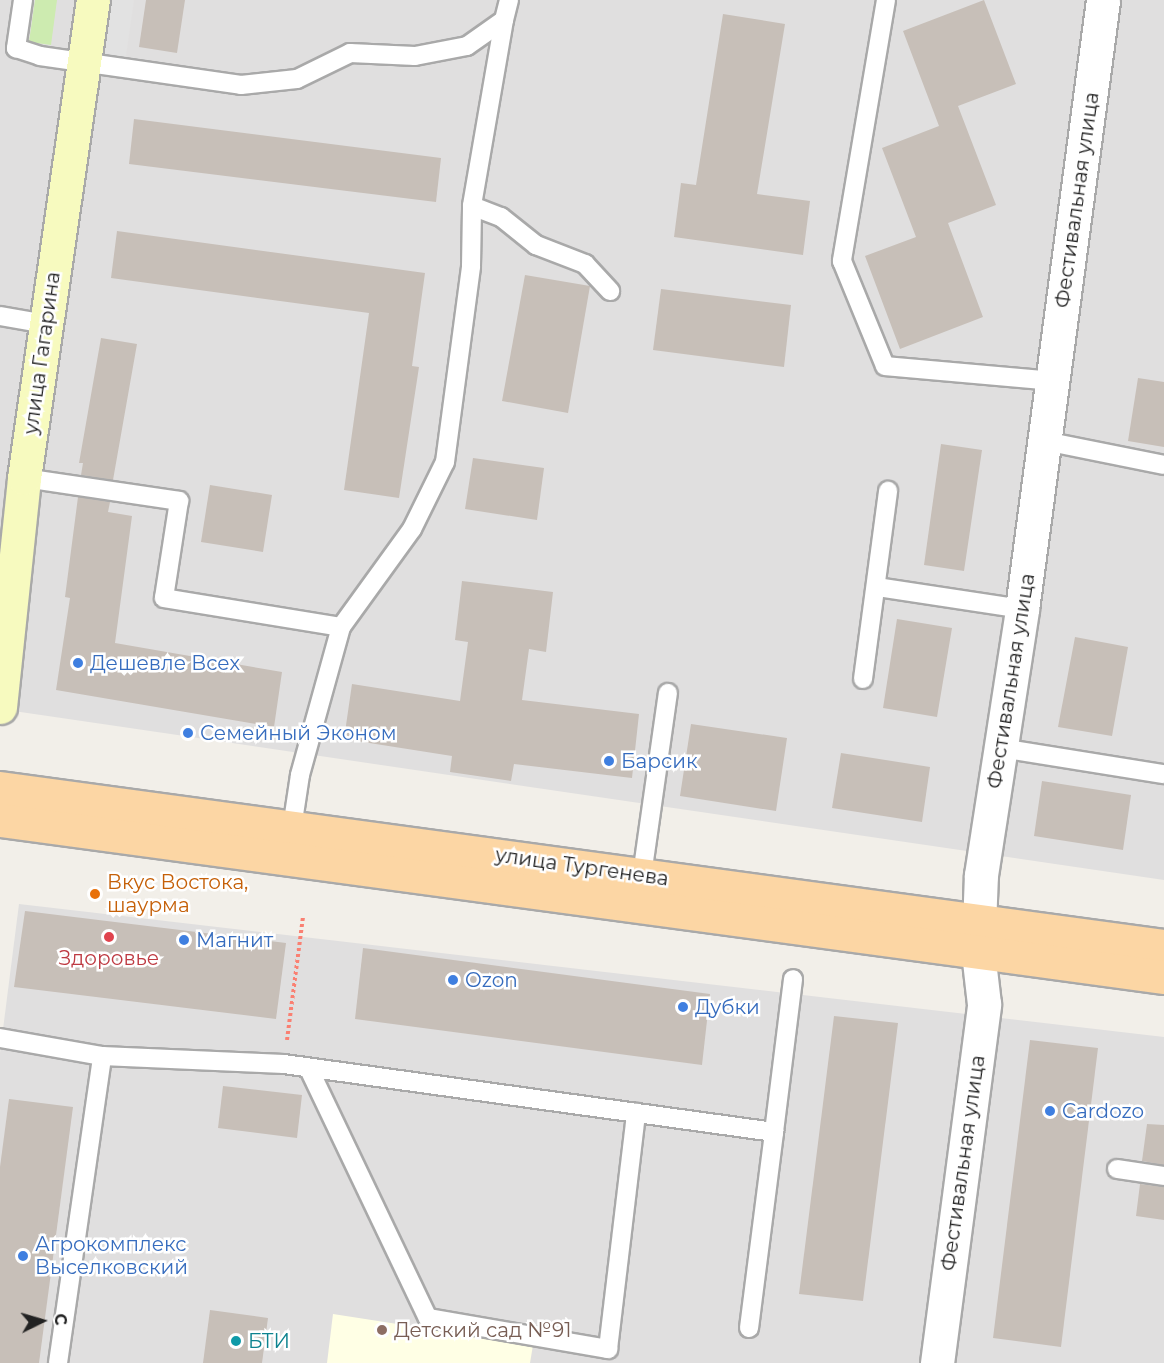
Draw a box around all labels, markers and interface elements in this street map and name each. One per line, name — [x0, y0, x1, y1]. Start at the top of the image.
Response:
street label: Фестивальная улица — [1050, 91, 1104, 309]
street label: улица Гагарина — [19, 270, 65, 436]
street label: Фестивальная улица — [982, 572, 1040, 790]
place label: Дешевле Всех — [90, 651, 240, 675]
marker: Дешевле Всех — [71, 656, 85, 670]
place label: Семейный Эконом — [200, 721, 396, 745]
marker: Семейный Эконом — [181, 726, 195, 740]
place label: Барсик — [621, 749, 698, 773]
marker: Барсик — [602, 754, 616, 768]
street label: улица Тургенева — [494, 843, 670, 891]
place label: Вкус Востока, шаурма — [107, 870, 248, 917]
marker: Вкус Востока, шаурма — [88, 887, 102, 901]
place label: Магнит — [196, 928, 273, 952]
marker: Здоровье — [102, 930, 116, 944]
marker: Магнит — [177, 933, 191, 947]
place label: Здоровье — [59, 946, 159, 970]
place label: Ozon — [465, 968, 518, 992]
marker: Ozon — [446, 973, 460, 987]
place label: Дубки — [695, 995, 760, 1019]
marker: Дубки — [676, 1000, 690, 1014]
street label: Фестивальная улица — [936, 1054, 990, 1272]
place label: Cardozo — [1062, 1099, 1144, 1123]
marker: Cardozo — [1043, 1104, 1057, 1118]
place label: Агрокомплекс Выселковский — [35, 1232, 188, 1279]
marker: Агрокомплекс Выселковский — [16, 1249, 30, 1263]
north arrow — [12, 1291, 72, 1351]
text: С — [50, 1313, 70, 1326]
place label: Детский сад №91 — [394, 1318, 571, 1342]
marker: Детский сад №91 — [375, 1323, 389, 1337]
place label: БТИ — [248, 1329, 290, 1353]
marker: БТИ — [229, 1334, 243, 1348]

